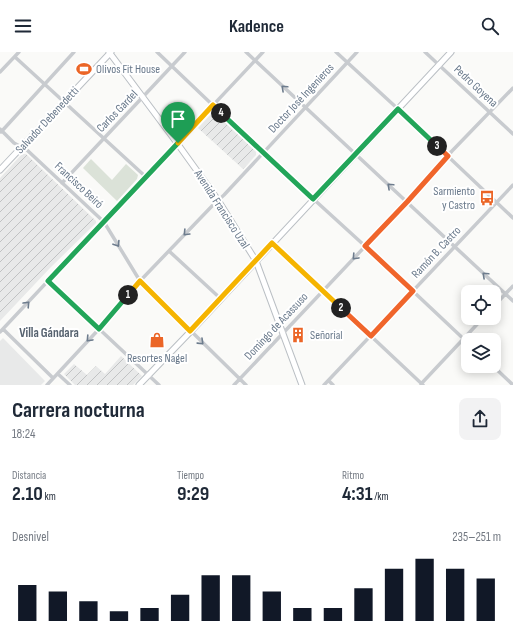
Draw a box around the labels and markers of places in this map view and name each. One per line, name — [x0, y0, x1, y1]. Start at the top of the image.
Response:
sports icon: Olivos Fit House — [75, 60, 93, 78]
place label: Olivos Fit House — [96, 62, 160, 77]
pin — [161, 102, 195, 143]
pin: 4 — [211, 103, 231, 123]
pin: 3 — [427, 136, 447, 156]
place label: Sarmiento y Castro — [433, 184, 475, 213]
bus stop icon: Sarmiento y Castro — [478, 189, 496, 207]
pin: 1 — [118, 285, 138, 305]
pin: 2 — [331, 298, 351, 318]
building icon: Señorial — [289, 326, 307, 344]
place label: Señorial — [310, 328, 343, 343]
shop icon: Resortes Nagel — [148, 331, 166, 349]
place label: Resortes Nagel — [127, 351, 187, 366]

